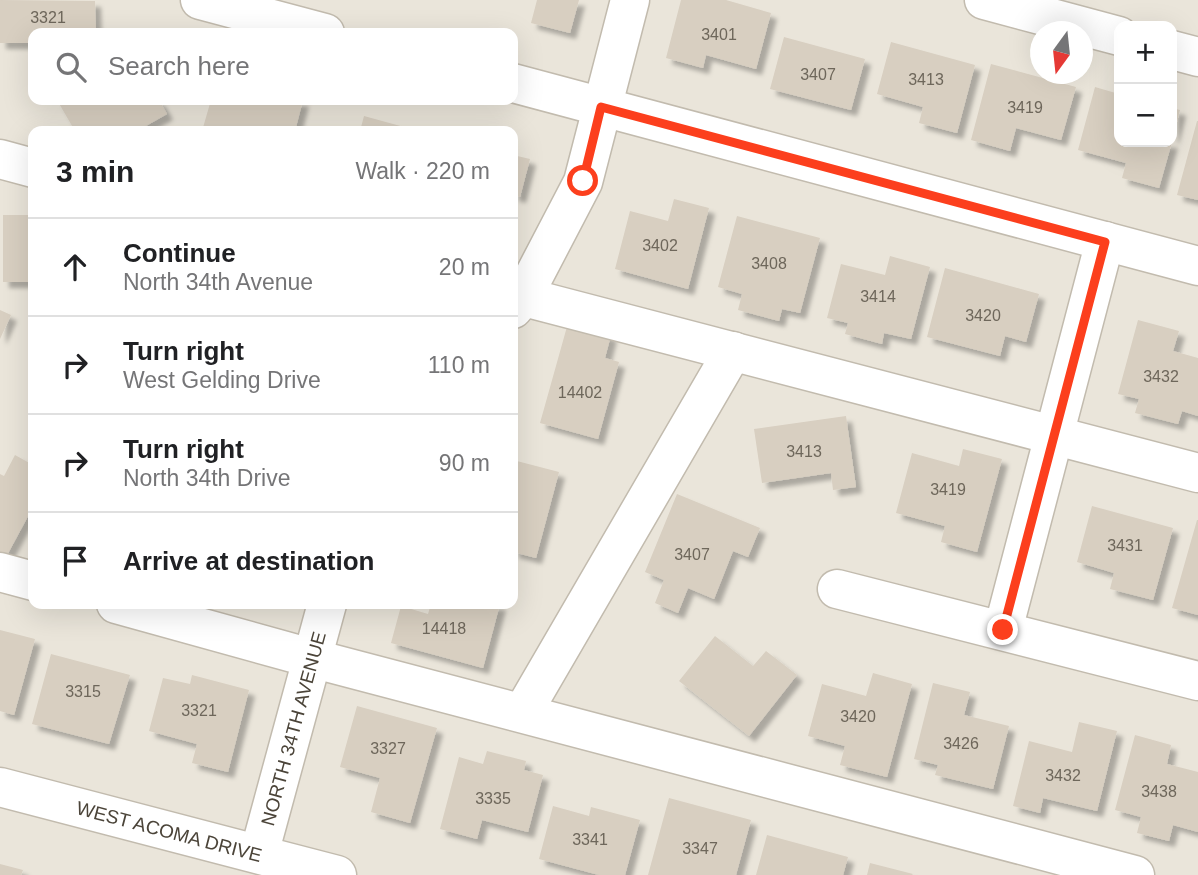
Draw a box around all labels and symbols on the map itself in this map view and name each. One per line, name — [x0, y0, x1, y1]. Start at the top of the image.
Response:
house number: 3321 — [30, 9, 66, 26]
north arrow — [1030, 21, 1093, 84]
house number: 3401 — [701, 26, 737, 43]
house number: 3407 — [800, 66, 836, 83]
house number: 3413 — [908, 71, 944, 88]
house number: 3419 — [1007, 99, 1043, 116]
route start — [567, 165, 598, 196]
house number: 3402 — [642, 237, 678, 254]
house number: 3408 — [751, 255, 787, 272]
house number: 3414 — [860, 288, 896, 305]
house number: 3420 — [965, 307, 1001, 324]
house number: 3432 — [1143, 368, 1179, 385]
house number: 14402 — [558, 384, 602, 401]
house number: 3413 — [786, 443, 822, 460]
house number: 3419 — [930, 481, 966, 498]
house number: 3431 — [1107, 537, 1143, 554]
house number: 3407 — [674, 546, 710, 563]
route end — [987, 614, 1018, 645]
house number: 14418 — [422, 620, 466, 637]
street label: NORTH 34TH AVENUE — [257, 629, 330, 828]
house number: 3315 — [65, 683, 101, 700]
house number: 3321 — [181, 702, 217, 719]
house number: 3420 — [840, 708, 876, 725]
house number: 3426 — [943, 735, 979, 752]
house number: 3327 — [370, 740, 406, 757]
house number: 3432 — [1045, 767, 1081, 784]
house number: 3438 — [1141, 783, 1177, 800]
house number: 3335 — [475, 790, 511, 807]
street label: WEST ACOMA DRIVE — [74, 797, 264, 865]
house number: 3341 — [572, 831, 608, 848]
house number: 3347 — [682, 840, 718, 857]

